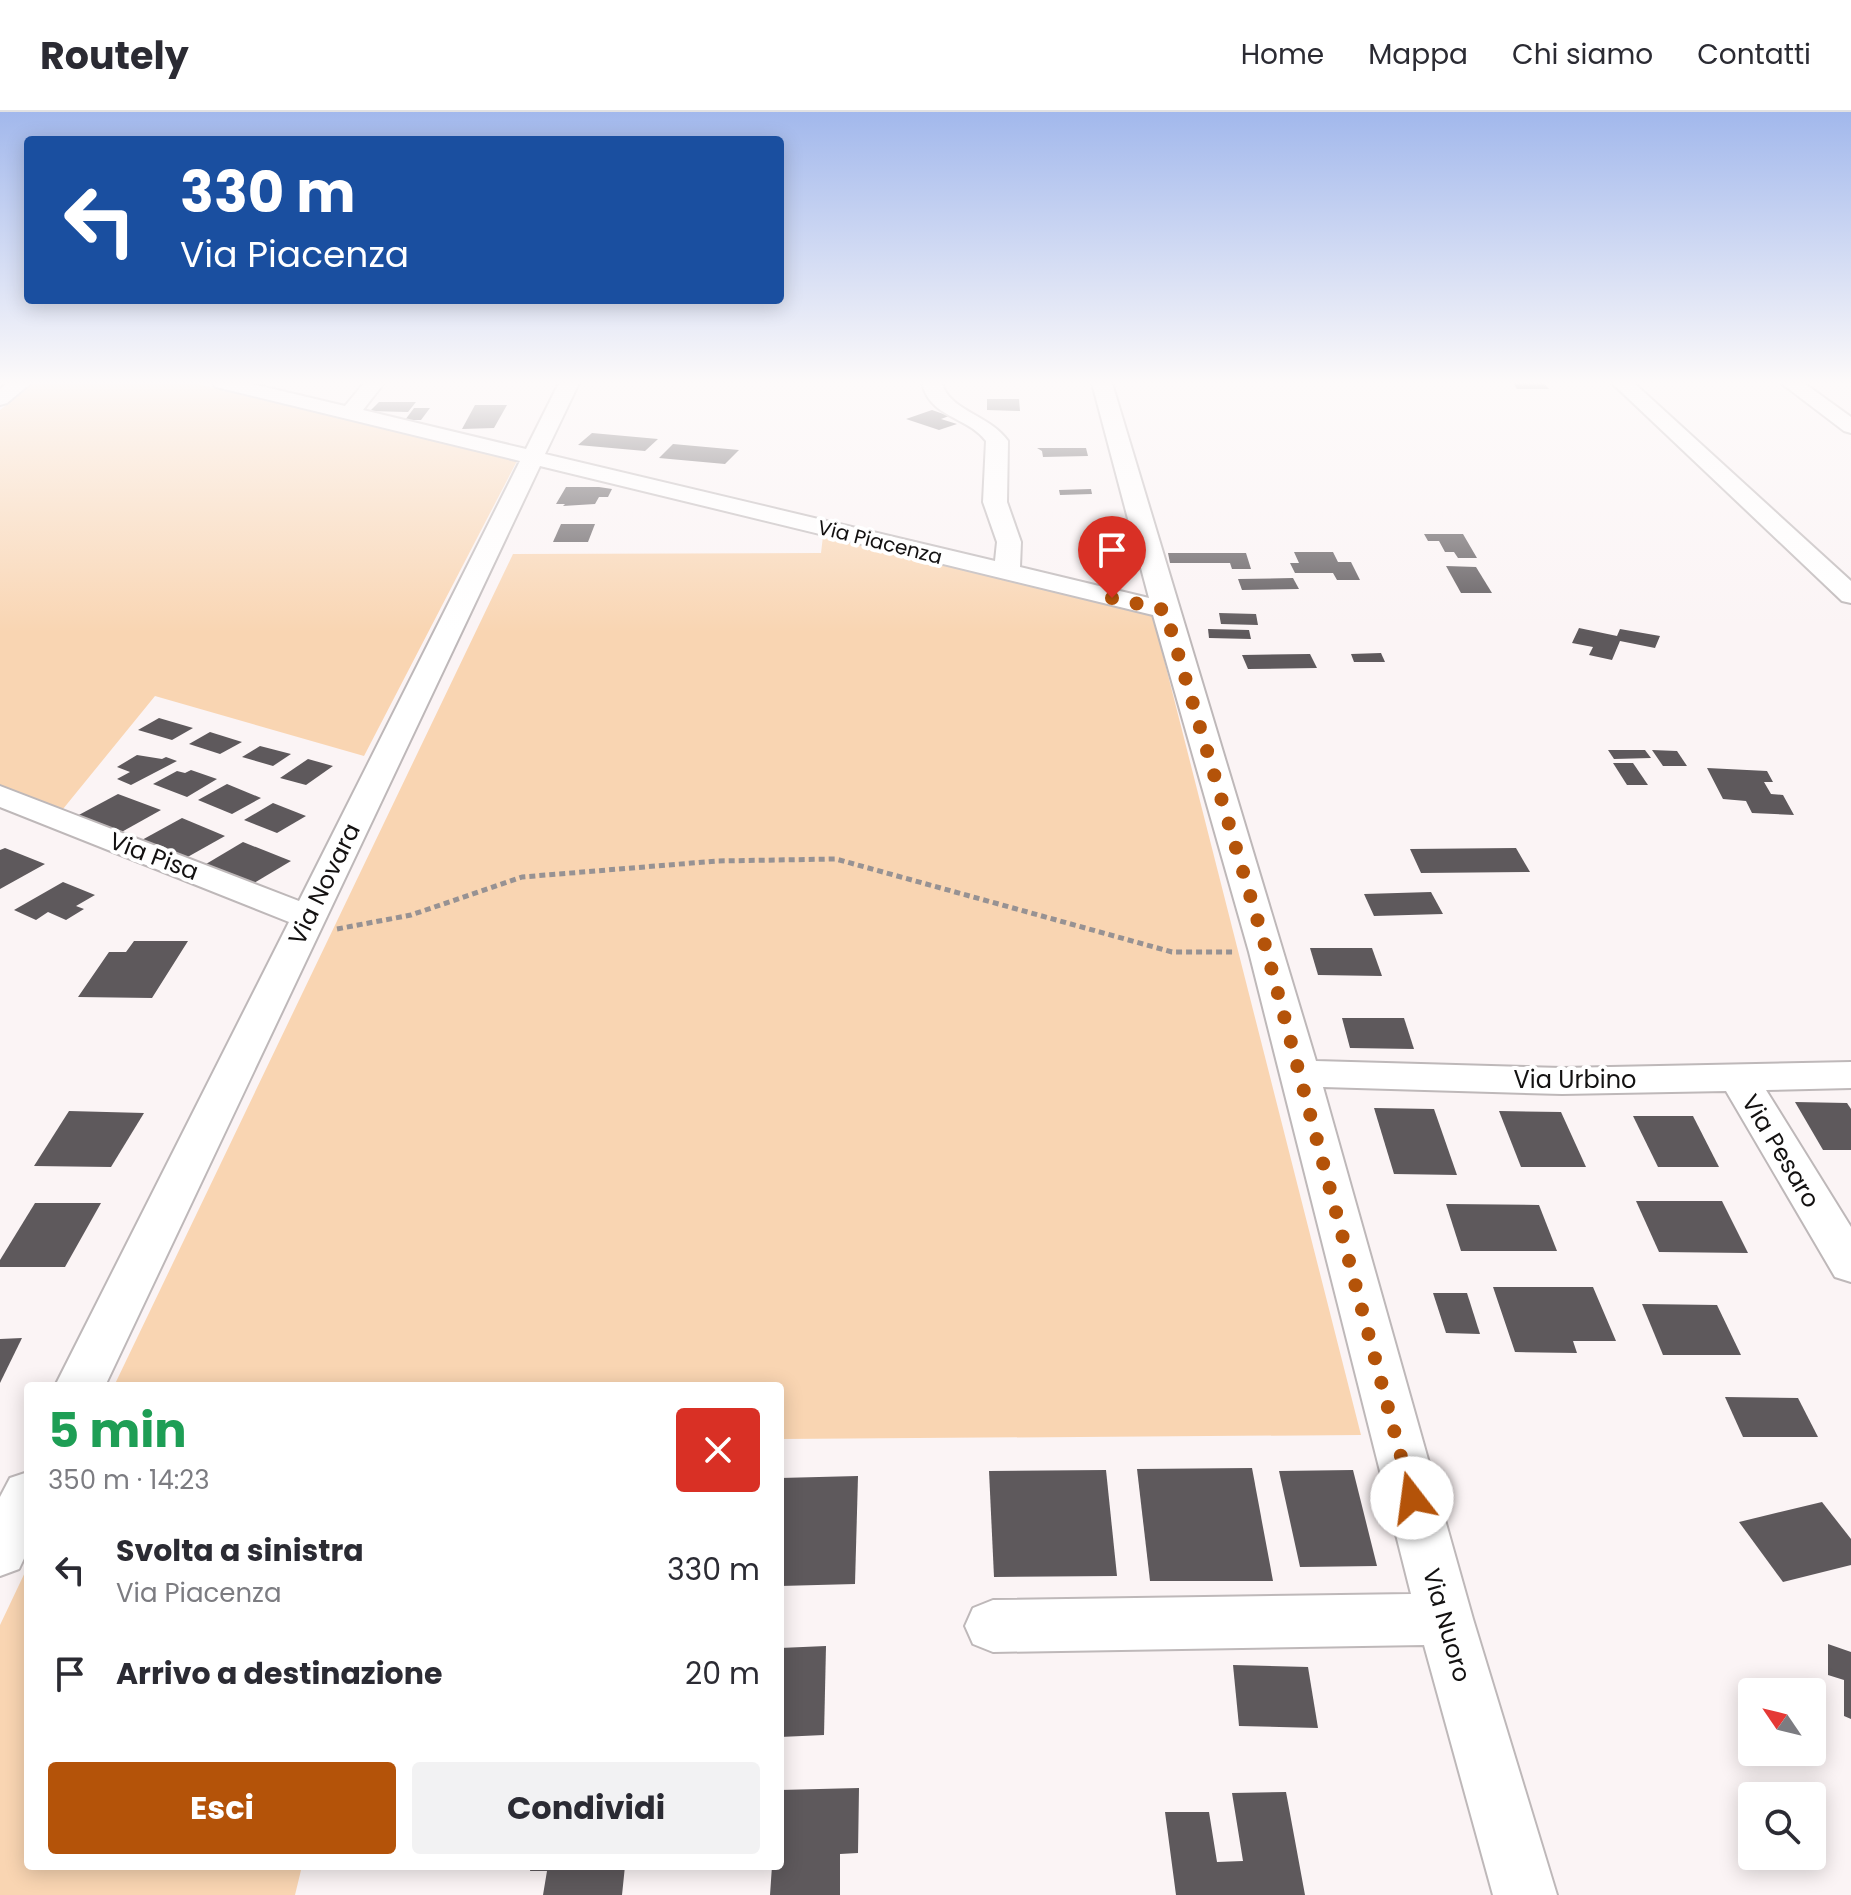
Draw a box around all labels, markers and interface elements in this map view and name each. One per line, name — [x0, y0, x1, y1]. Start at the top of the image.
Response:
text: Routely — [40, 29, 189, 82]
text: Home — [1241, 35, 1324, 74]
text: Mappa — [1368, 35, 1468, 74]
text: Chi siamo — [1512, 35, 1653, 74]
text: Contatti — [1697, 35, 1811, 74]
text: 330 m — [180, 153, 355, 232]
icon: left — [48, 168, 152, 272]
text: Via Piacenza — [180, 229, 409, 280]
street label: Via Piacenza — [815, 513, 945, 571]
pin — [1078, 516, 1146, 598]
icon: arrive — [1090, 528, 1134, 572]
street label: Via Novara — [280, 818, 368, 950]
street label: Via Pisa — [105, 824, 203, 888]
street label: Via Urbino — [1514, 1063, 1636, 1096]
street label: Via Pesaro — [1734, 1088, 1828, 1214]
text: 5 min — [48, 1397, 187, 1464]
button: close — [676, 1408, 760, 1492]
position arrow — [1370, 1456, 1454, 1540]
text: 350 m · 14:23 — [48, 1462, 210, 1498]
text: Svolta a sinistra — [116, 1529, 364, 1572]
icon: left — [48, 1548, 92, 1592]
text: 330 m — [667, 1548, 760, 1591]
street label: Via Nuoro — [1415, 1564, 1479, 1686]
text: Via Piacenza — [116, 1575, 281, 1611]
icon: arrive — [48, 1652, 92, 1696]
text: Arrivo a destinazione — [116, 1652, 442, 1695]
text: 20 m — [685, 1652, 760, 1695]
north arrow — [1738, 1678, 1826, 1766]
map controls — [1738, 1678, 1826, 1870]
button: Esci — [48, 1762, 396, 1854]
button: Condividi — [412, 1762, 760, 1854]
button: search — [1738, 1782, 1826, 1870]

